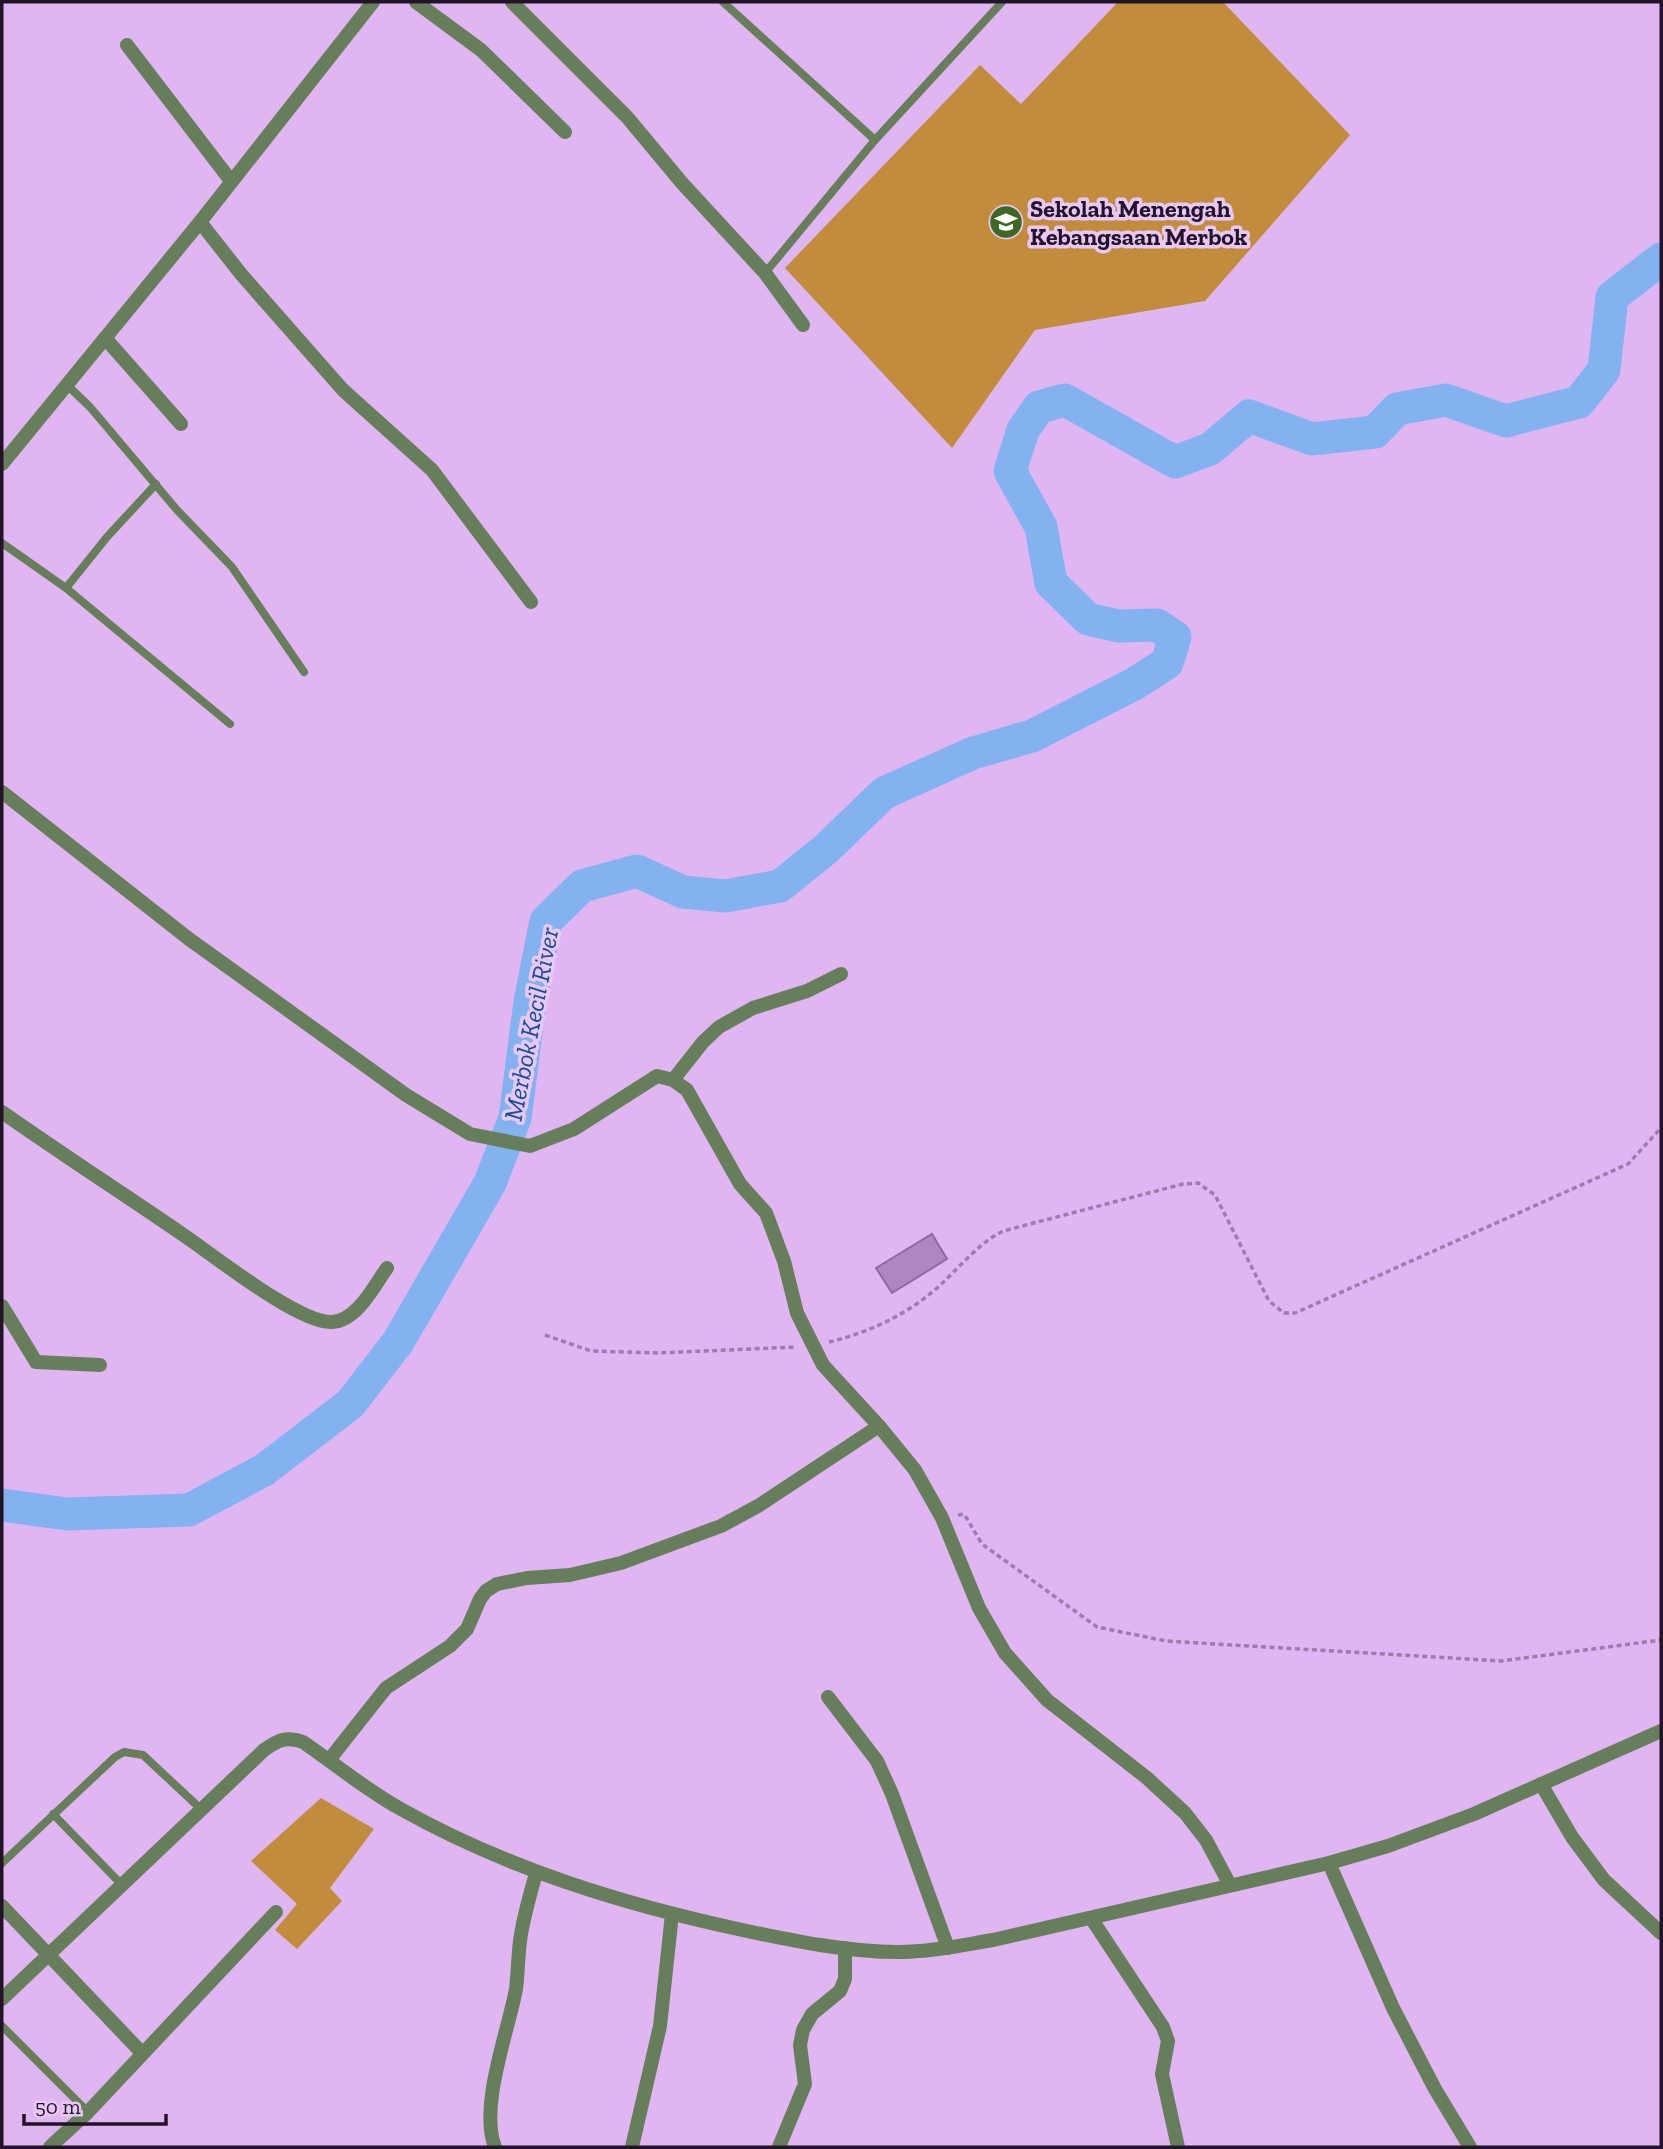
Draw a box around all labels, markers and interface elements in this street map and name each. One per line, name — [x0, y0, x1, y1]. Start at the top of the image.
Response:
place label: Sekolah Menengah Kebangsaan Merbok — [1030, 194, 1247, 251]
school or university icon: Sekolah Menengah Kebangsaan Merbok — [987, 203, 1025, 241]
water label: Merbok Kecil River — [497, 925, 565, 1123]
scale bar — [24, 2082, 166, 2126]
text: 50 m — [35, 2094, 81, 2119]

